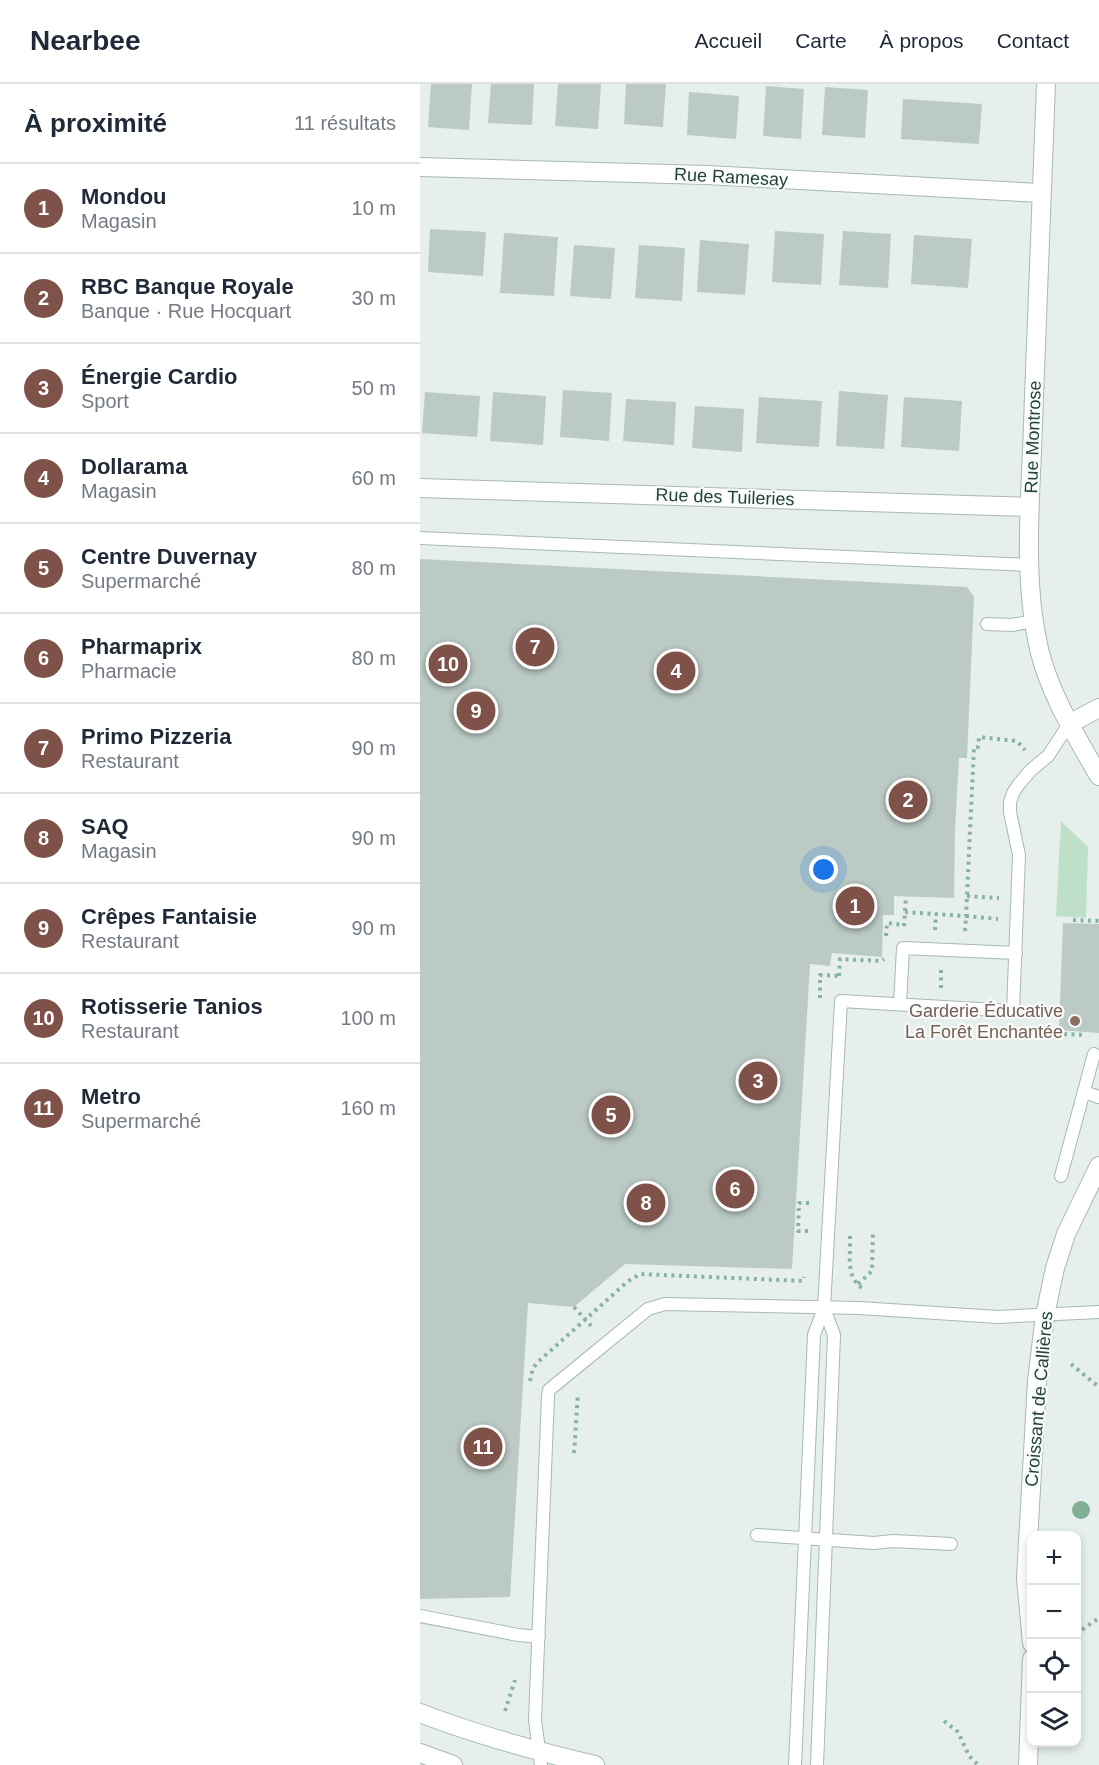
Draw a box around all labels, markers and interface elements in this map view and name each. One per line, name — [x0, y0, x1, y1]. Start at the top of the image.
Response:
text: Nearbee — [30, 25, 141, 56]
text: Accueil — [695, 29, 762, 52]
text: Carte — [795, 29, 847, 52]
text: À propos — [880, 29, 964, 52]
text: Contact — [997, 29, 1069, 52]
text: À proximité — [24, 108, 167, 138]
text: 11 résultats — [294, 112, 396, 134]
street label: Rue Ramesay — [674, 164, 788, 190]
text: Mondou — [81, 184, 167, 209]
text: 1 — [38, 197, 49, 219]
text: 10 m — [352, 197, 396, 219]
text: Magasin — [81, 210, 157, 232]
text: RBC Banque Royale — [81, 274, 294, 299]
text: 2 — [38, 287, 49, 309]
text: 30 m — [352, 287, 396, 309]
text: Banque · Rue Hocquart — [81, 300, 291, 322]
text: Énergie Cardio — [81, 364, 237, 389]
text: 3 — [38, 377, 49, 399]
text: 50 m — [352, 377, 396, 399]
street label: Rue Montrose — [1021, 380, 1045, 494]
text: Sport — [81, 390, 129, 412]
text: Dollarama — [81, 454, 187, 479]
text: 4 — [38, 467, 49, 489]
text: 60 m — [352, 467, 396, 489]
text: Magasin — [81, 480, 157, 502]
street label: Rue des Tuileries — [655, 485, 795, 509]
text: Centre Duvernay — [81, 544, 257, 569]
text: 5 — [38, 557, 49, 579]
text: 80 m — [352, 557, 396, 579]
text: Supermarché — [81, 570, 201, 592]
pin: 7 — [516, 624, 554, 670]
text: Pharmaprix — [81, 634, 202, 659]
pin: 10 — [429, 642, 468, 686]
text: 6 — [38, 647, 49, 669]
text: 80 m — [352, 647, 396, 669]
pin: 4 — [656, 648, 696, 694]
text: Pharmacie — [81, 660, 177, 682]
pin: 9 — [456, 688, 496, 734]
text: Primo Pizzeria — [81, 724, 231, 749]
text: 7 — [38, 737, 49, 759]
text: 90 m — [352, 737, 396, 759]
text: Restaurant — [81, 750, 179, 772]
pin: 2 — [888, 778, 928, 822]
text: SAQ — [81, 814, 129, 839]
text: 8 — [38, 827, 49, 849]
text: 90 m — [352, 827, 396, 849]
text: Magasin — [81, 840, 157, 862]
your location — [809, 855, 838, 884]
pin: 1 — [836, 884, 874, 928]
text: Crêpes Fantaisie — [81, 904, 257, 929]
text: 9 — [38, 917, 49, 939]
text: 90 m — [352, 917, 396, 939]
text: Restaurant — [81, 930, 179, 952]
text: Rotisserie Tanios — [81, 994, 263, 1019]
place label: Garderie Éducative La Forêt Enchantée — [905, 1001, 1063, 1042]
text: 10 — [32, 1007, 55, 1029]
text: 100 m — [340, 1007, 396, 1029]
marker: Garderie Éducative La Forêt Enchantée — [1068, 1014, 1082, 1028]
text: Restaurant — [81, 1020, 179, 1042]
pin: 3 — [738, 1058, 778, 1104]
text: Metro — [81, 1084, 141, 1109]
pin: 5 — [592, 1092, 630, 1138]
text: 11 — [33, 1097, 54, 1119]
text: 160 m — [340, 1097, 396, 1119]
text: Supermarché — [81, 1110, 201, 1132]
pin: 6 — [716, 1166, 754, 1212]
pin: 8 — [626, 1180, 666, 1226]
street label: Croissant de Callières — [1021, 1310, 1057, 1488]
pin: 11 — [464, 1424, 502, 1470]
map controls — [1027, 1531, 1081, 1747]
button: + — [1027, 1531, 1081, 1585]
button: − — [1027, 1585, 1081, 1639]
button: locate — [1027, 1639, 1081, 1693]
button: layers — [1027, 1693, 1081, 1747]

